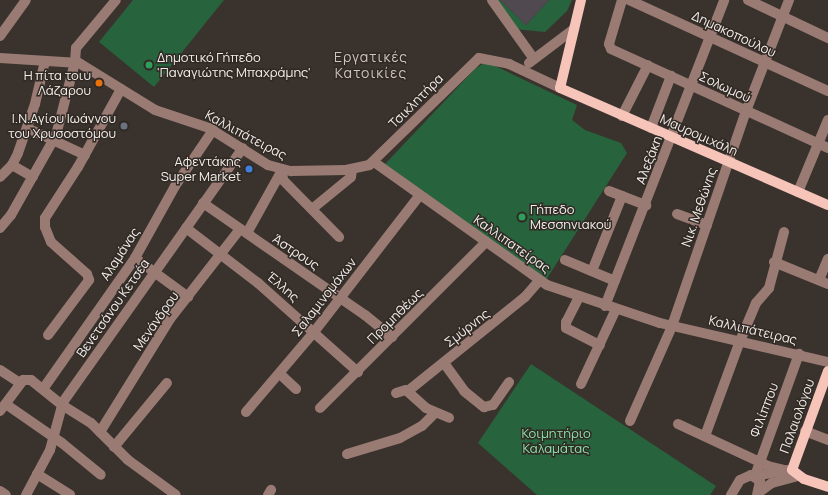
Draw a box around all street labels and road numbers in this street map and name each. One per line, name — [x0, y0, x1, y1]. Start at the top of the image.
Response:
street label: Δημακοπούλου — [689, 8, 779, 60]
street label: Σολωμού — [697, 68, 753, 106]
street label: Τσικλητήρα — [386, 71, 446, 131]
street label: Καλλιπάτειρας — [203, 107, 289, 163]
street label: Μαυρομιχάλη — [658, 111, 740, 159]
street label: Αλεξάκη — [633, 134, 665, 186]
street label: Νικ. Μεθώνης — [678, 165, 720, 249]
street label: Καλλιπατείρας — [471, 212, 553, 276]
street label: Αλαμάνας — [97, 225, 143, 283]
street label: Άστρους — [270, 231, 322, 273]
street label: Σαλαμινομάχων — [288, 255, 360, 339]
street label: Βενετσάνου Κετσέα — [73, 256, 153, 360]
street label: Έλλης — [264, 269, 302, 305]
street label: Προμηθέως — [364, 285, 426, 347]
street label: Μενάνδρου — [130, 288, 182, 354]
street label: Σμύρνης — [441, 306, 493, 350]
street label: Καλλιπάτειρας — [707, 312, 799, 348]
street label: Παλαιολόγου — [776, 377, 818, 455]
street label: Φιλίππου — [747, 381, 781, 439]

